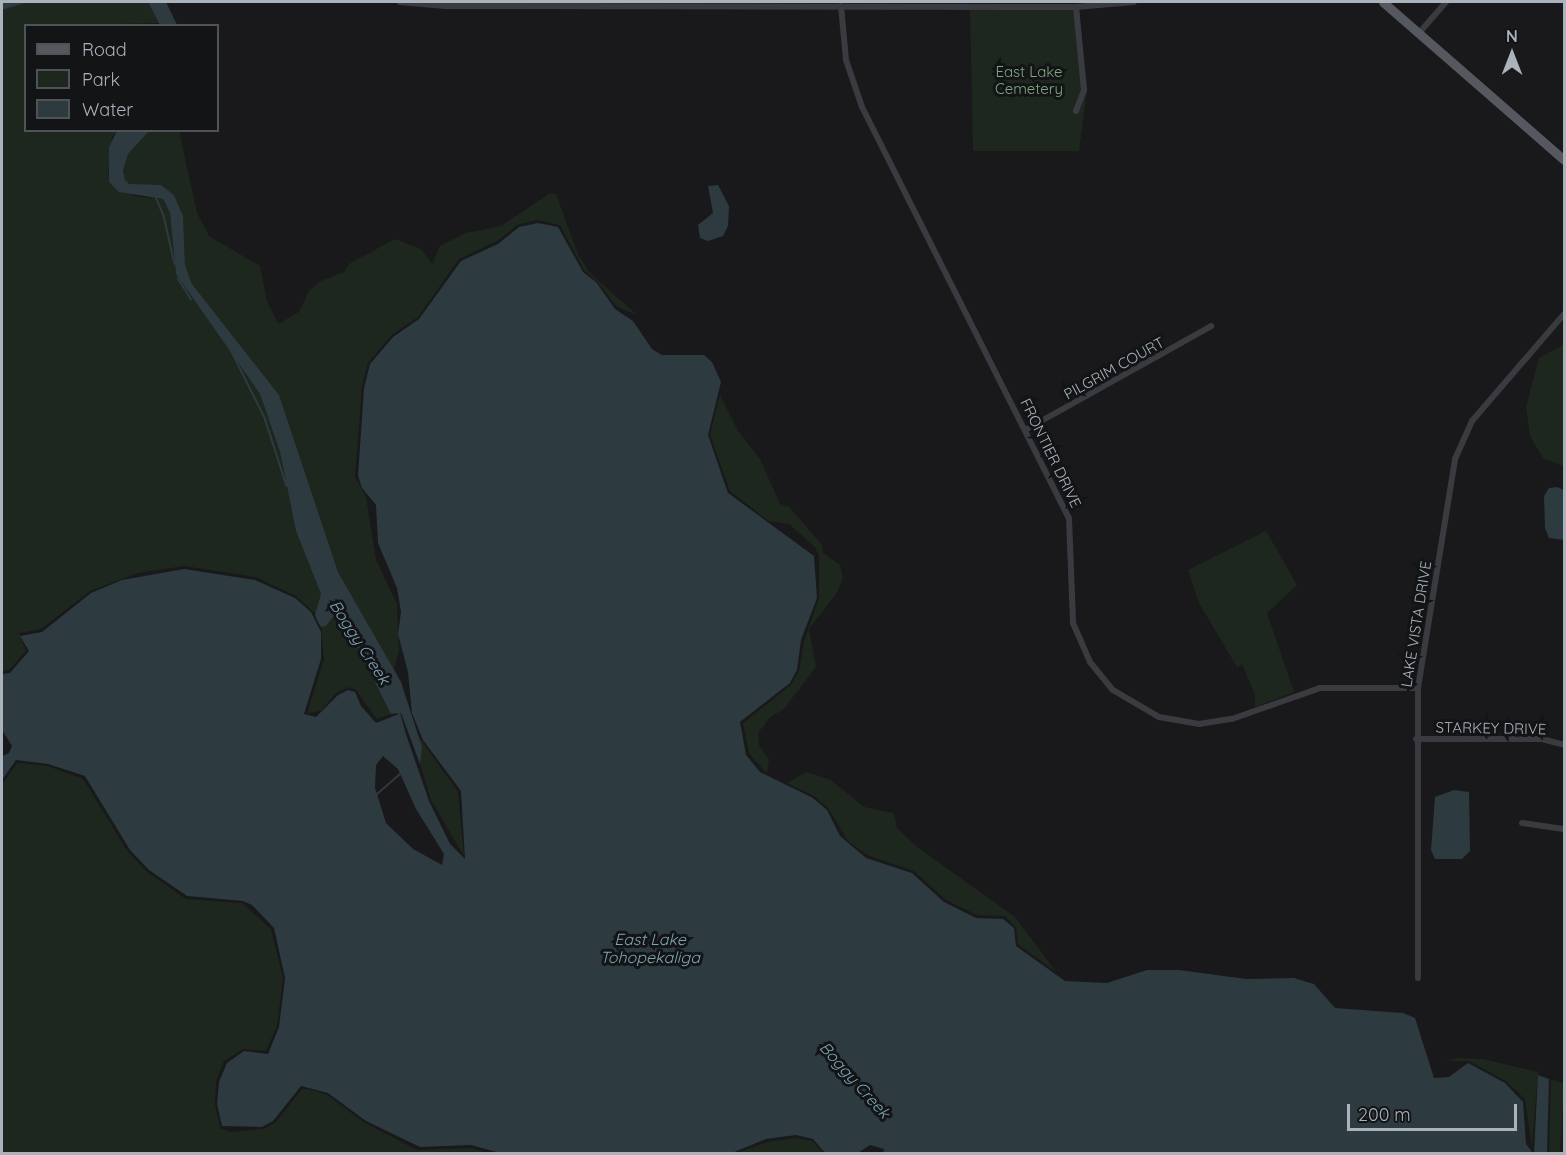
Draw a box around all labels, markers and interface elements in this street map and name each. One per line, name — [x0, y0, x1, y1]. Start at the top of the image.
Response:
legend — [24, 24, 219, 132]
north arrow — [1482, 24, 1542, 84]
text: N — [1506, 26, 1518, 46]
text: Road — [82, 38, 127, 61]
park label: East Lake Cemetery — [995, 62, 1063, 97]
text: Park — [82, 68, 120, 91]
text: Water — [82, 98, 133, 121]
street label: PILGRIM COURT — [1061, 333, 1167, 403]
street label: FRONTIER DRIVE — [1017, 395, 1085, 511]
street label: LAKE VISTA DRIVE — [1397, 559, 1435, 689]
water label: Boggy Creek — [326, 596, 394, 688]
street label: STARKEY DRIVE — [1436, 718, 1546, 738]
water label: East Lake Tohopekaliga — [600, 929, 700, 967]
water label: Boggy Creek — [816, 1038, 894, 1122]
scale bar — [1350, 1092, 1520, 1130]
text: 200 m — [1358, 1103, 1411, 1126]

